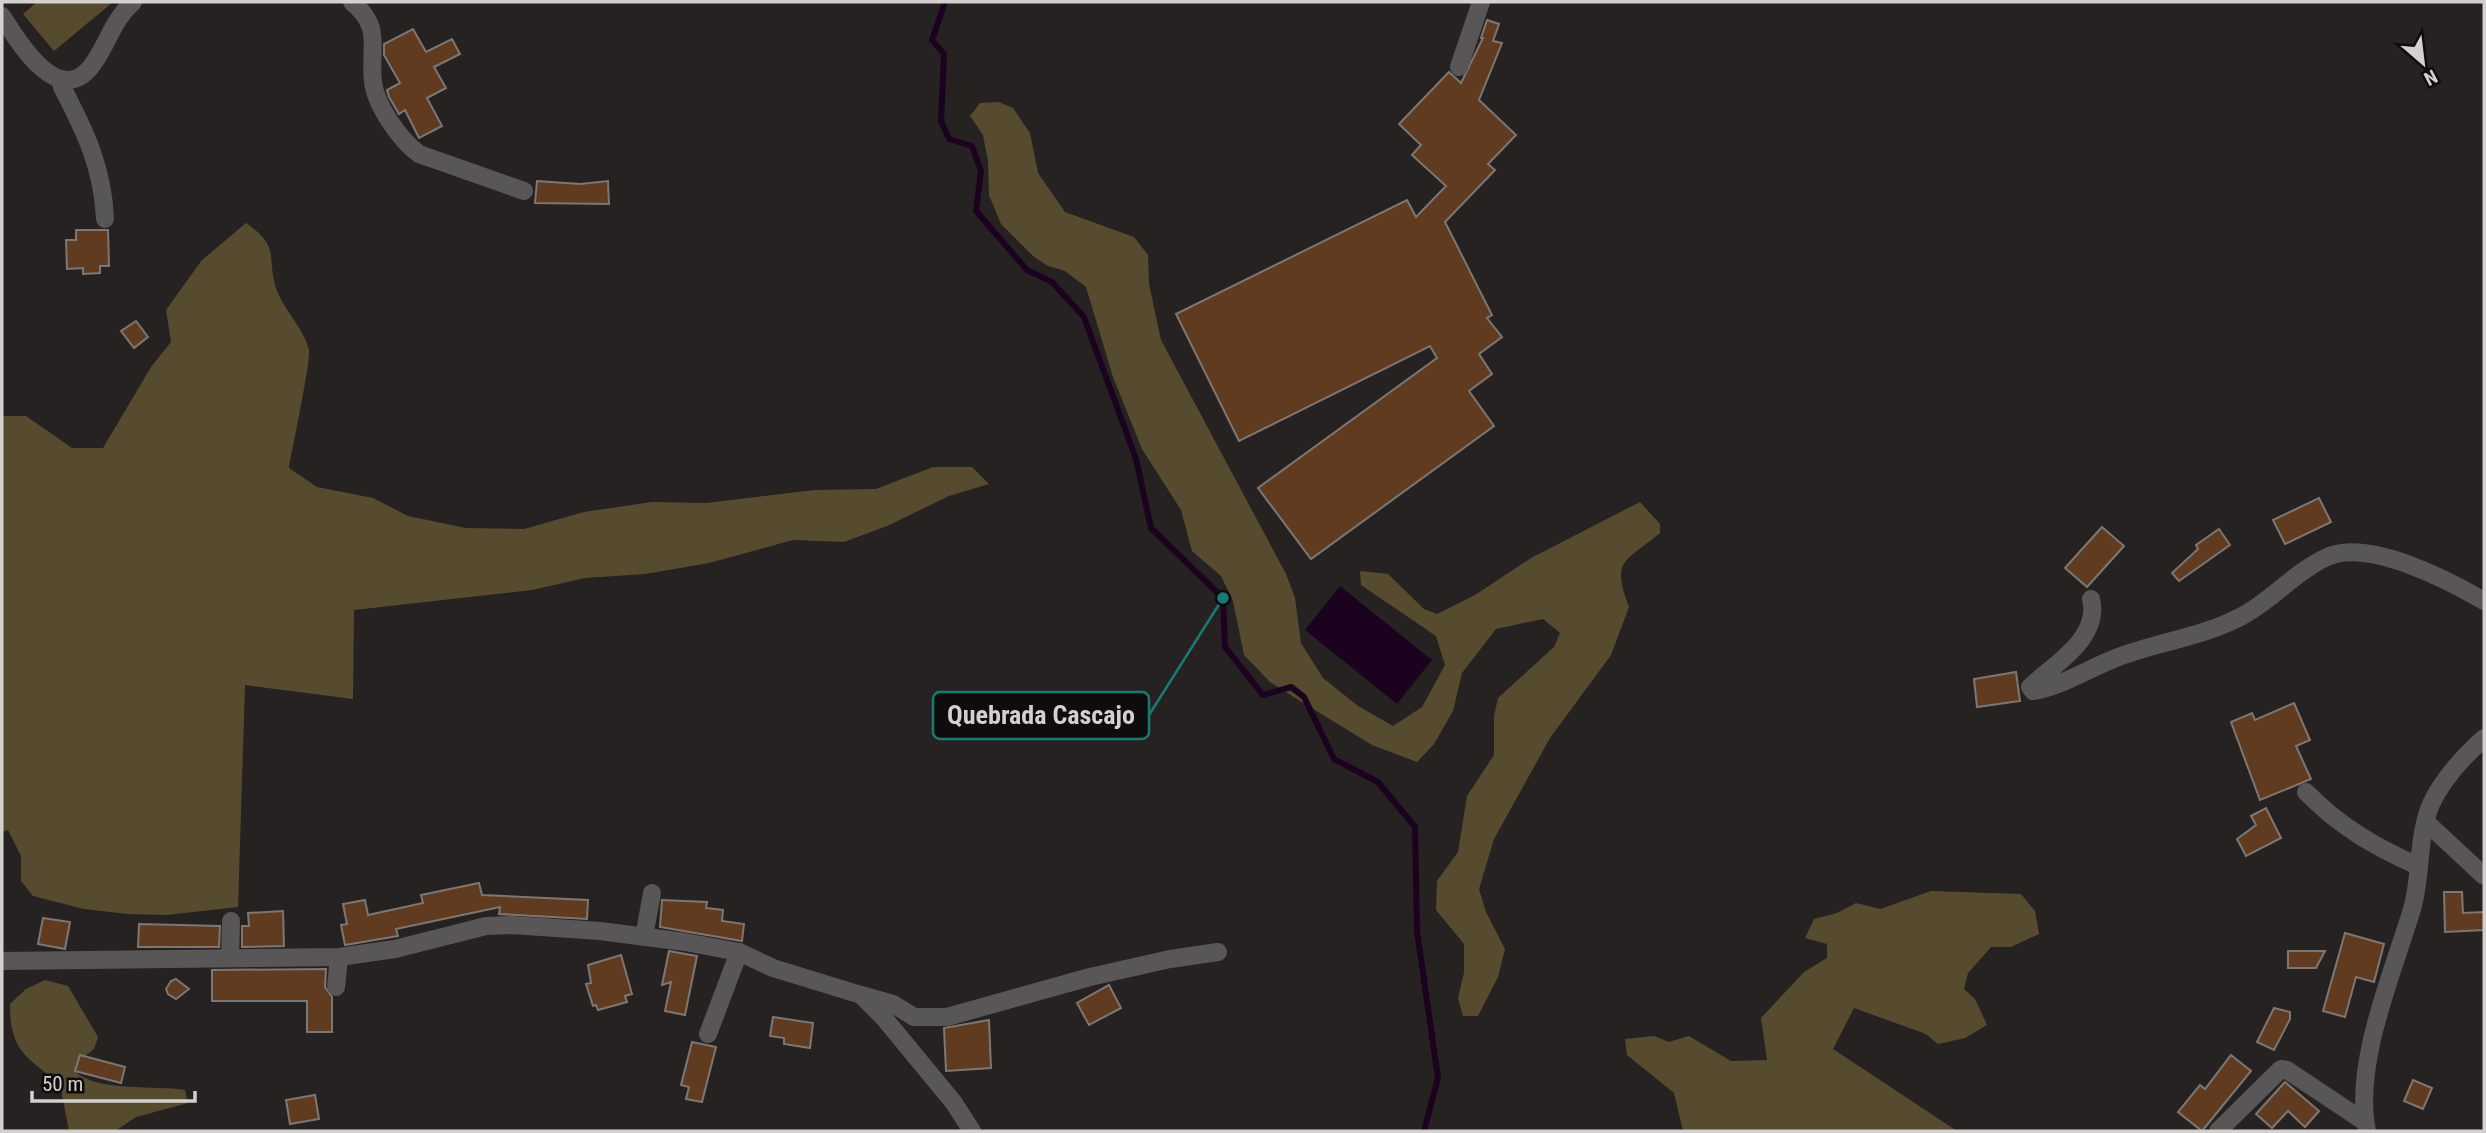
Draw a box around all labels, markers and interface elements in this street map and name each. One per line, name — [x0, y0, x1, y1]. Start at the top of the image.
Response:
north arrow — [2388, 28, 2458, 98]
text: N — [2420, 65, 2441, 90]
callout: Quebrada Cascajo — [933, 692, 1149, 739]
text: Quebrada Cascajo — [947, 700, 1135, 730]
scale bar — [32, 1060, 194, 1104]
text: 50 m — [42, 1072, 83, 1096]

